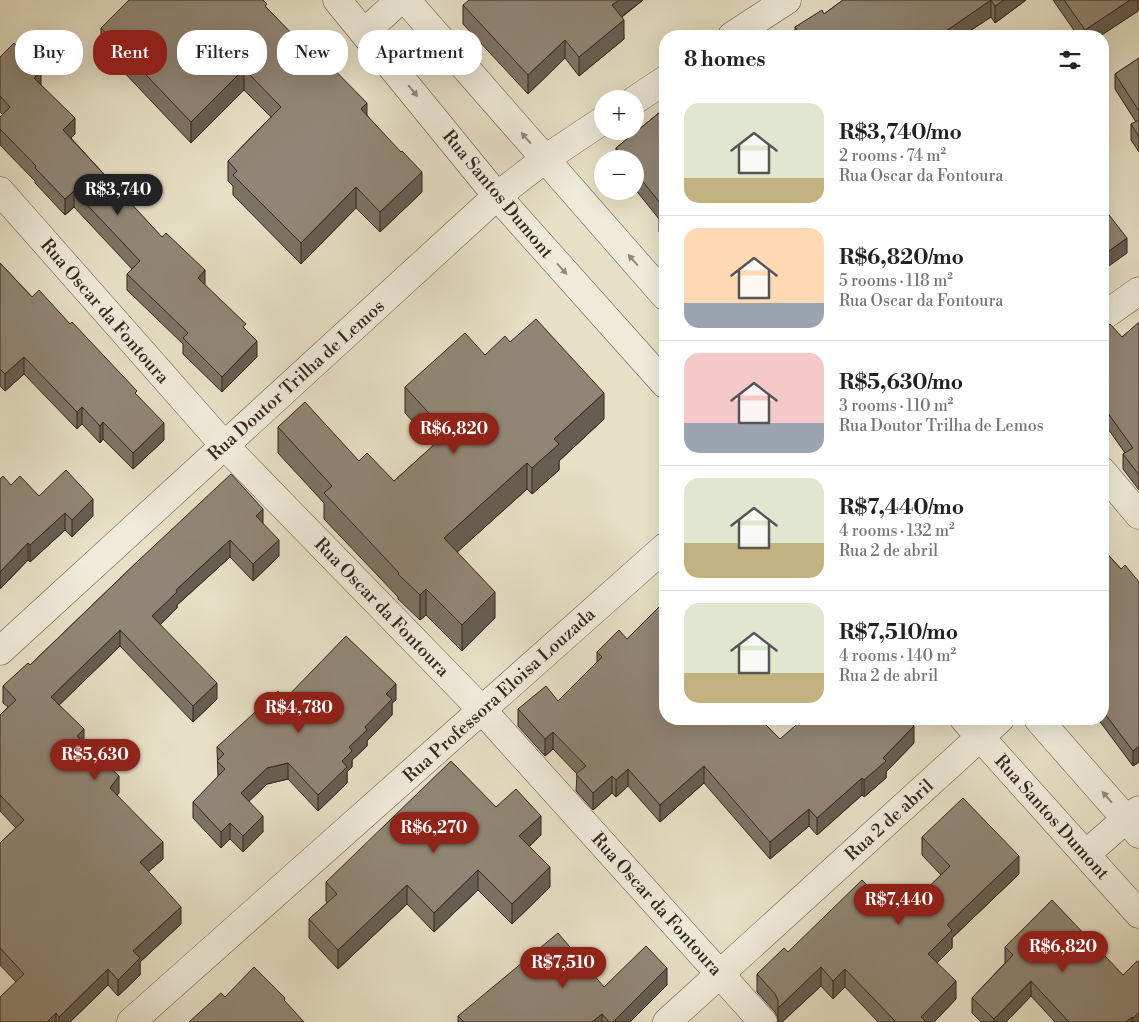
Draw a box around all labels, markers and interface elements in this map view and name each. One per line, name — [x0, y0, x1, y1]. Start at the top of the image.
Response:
chip: Buy — [15, 30, 83, 75]
chip: Rent — [93, 30, 167, 75]
chip: Filters — [177, 30, 267, 75]
chip: New — [277, 30, 348, 75]
chip: Apartment — [358, 30, 482, 75]
icon: filters — [1056, 46, 1084, 74]
text: 8 homes — [684, 47, 766, 73]
one-way arrow — [407, 85, 418, 98]
map controls — [594, 90, 644, 200]
button: + — [594, 90, 644, 140]
text: R$3,740/mo — [839, 120, 962, 146]
icon: home — [724, 123, 784, 183]
street label: Rua Santos Dumont — [437, 125, 559, 264]
one-way arrow — [520, 131, 531, 144]
text: 2 rooms · 74 m² — [839, 146, 946, 166]
button: − — [594, 150, 644, 200]
text: Rua Oscar da Fontoura — [839, 166, 1003, 186]
pin: R$3,740 — [72, 174, 164, 216]
text: R$3,740 — [85, 180, 151, 200]
street label: Rua Oscar da Fontoura — [35, 234, 175, 389]
text: R$6,820/mo — [839, 245, 964, 271]
icon: home — [724, 248, 784, 308]
one-way arrow — [627, 254, 639, 266]
one-way arrow — [556, 263, 568, 275]
text: 5 rooms · 118 m² — [839, 271, 953, 291]
text: Rua Oscar da Fontoura — [839, 291, 1003, 311]
street label: Rua Doutor Trilha de Lemos — [203, 295, 390, 466]
text: R$5,630/mo — [839, 370, 963, 396]
icon: home — [724, 373, 784, 433]
text: 3 rooms · 110 m² — [839, 396, 953, 416]
pin: R$6,820 — [408, 412, 500, 455]
text: Rua Doutor Trilha de Lemos — [839, 416, 1044, 436]
text: R$6,820 — [420, 419, 488, 439]
text: R$7,440/mo — [839, 495, 964, 521]
icon: home — [724, 498, 784, 558]
text: 4 rooms · 132 m² — [839, 521, 955, 541]
street label: Rua Oscar da Fontoura — [309, 533, 455, 682]
text: Rua 2 de abril — [839, 541, 938, 561]
street label: Rua Professora Eloisa Louzada — [398, 602, 601, 788]
text: R$7,510/mo — [839, 620, 958, 646]
icon: home — [724, 623, 784, 683]
text: 4 rooms · 140 m² — [839, 646, 956, 666]
text: Rua 2 de abril — [839, 666, 938, 686]
pin: R$4,780 — [253, 692, 345, 734]
text: R$4,780 — [265, 698, 333, 718]
pin: R$5,630 — [49, 738, 141, 781]
text: R$5,630 — [61, 745, 129, 765]
street label: Rua Santos Dumont — [989, 750, 1114, 885]
street label: Rua 2 de abril — [840, 774, 939, 866]
one-way arrow — [1101, 792, 1113, 804]
pin: R$6,270 — [388, 812, 480, 854]
text: R$6,270 — [401, 818, 467, 838]
street label: Rua Oscar da Fontoura — [586, 828, 728, 981]
pin: R$7,440 — [853, 884, 945, 926]
text: R$7,440 — [865, 890, 933, 910]
pin: R$6,820 — [1017, 930, 1109, 973]
text: R$6,820 — [1029, 937, 1097, 957]
pin: R$7,510 — [517, 946, 609, 989]
text: R$7,510 — [531, 953, 595, 973]

